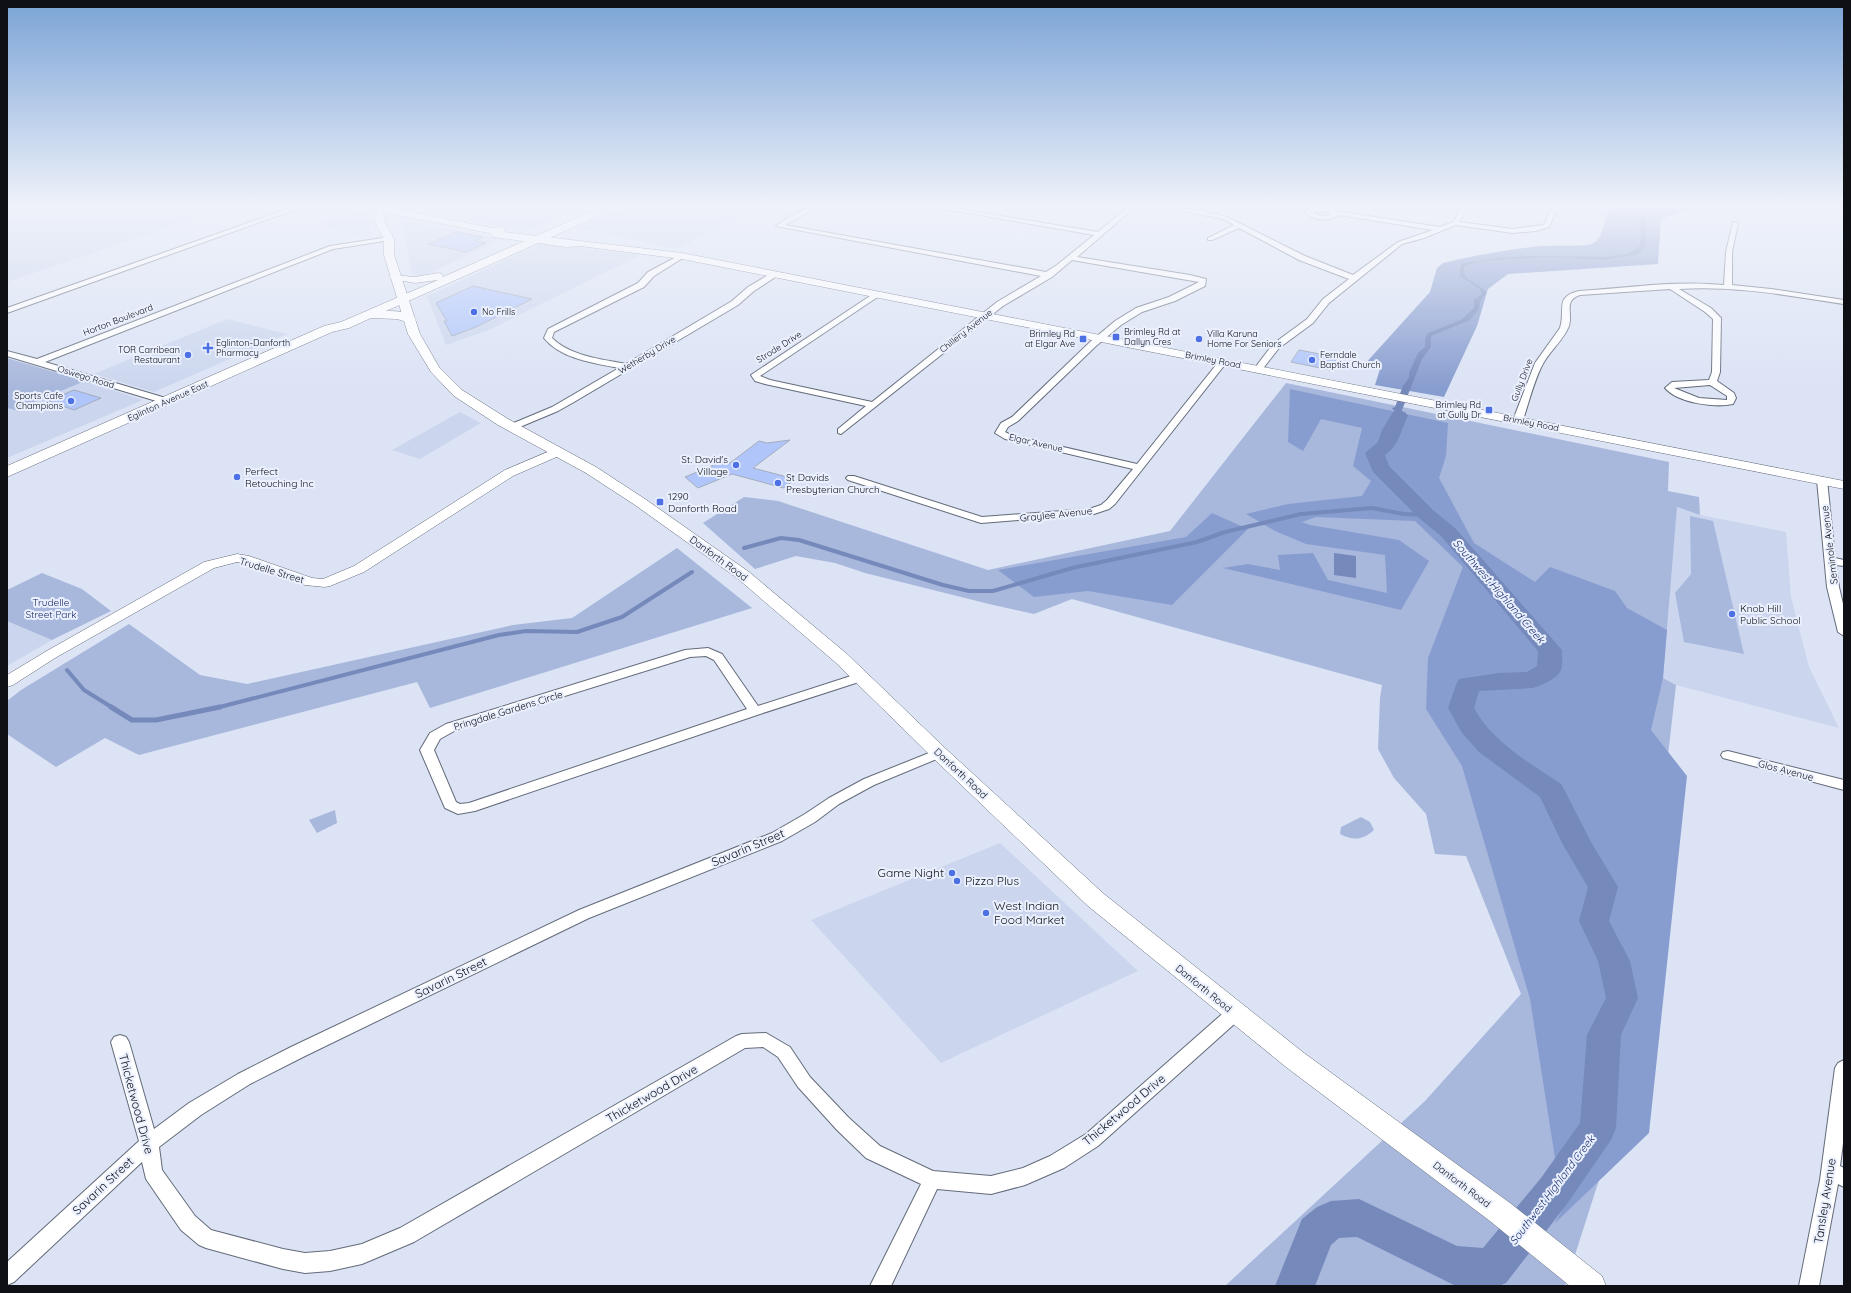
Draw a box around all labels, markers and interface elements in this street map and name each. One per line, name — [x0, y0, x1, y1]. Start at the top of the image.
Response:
street label: Horton Boulevard — [81, 301, 154, 338]
place label: No Frills — [482, 306, 515, 317]
marker: No Frills — [469, 307, 479, 317]
street label: Chillery Avenue — [937, 307, 994, 355]
place label: Brimley Rd at Dallyn Cres — [1124, 326, 1180, 347]
street label: Strode Drive — [754, 328, 803, 365]
place label: Brimley Rd at Elgar Ave — [1025, 328, 1075, 349]
place label: Villa Karuna Home For Seniors — [1207, 328, 1281, 349]
marker: Brimley Rd at Dallyn Cres — [1111, 332, 1121, 342]
street label: Wetherby Drive — [616, 333, 677, 376]
marker: Brimley Rd at Elgar Ave — [1078, 334, 1088, 344]
marker: Villa Karuna Home For Seniors — [1194, 334, 1204, 344]
place label: Eglinton-Danforth Pharmacy — [216, 337, 290, 358]
marker: Eglinton-Danforth Pharmacy — [203, 343, 213, 353]
place label: TOR Carribean Restaurant — [118, 344, 180, 365]
street label: Brimley Road — [1184, 349, 1242, 370]
place label: Ferndale Baptist Church — [1320, 349, 1381, 370]
marker: TOR Carribean Restaurant — [183, 350, 193, 360]
marker: Ferndale Baptist Church — [1307, 355, 1317, 365]
street label: Gully Drive — [1508, 357, 1535, 403]
street label: Oswego Road — [57, 363, 116, 390]
street label: Eglinton Avenue East — [126, 378, 210, 423]
place label: Sports Cafe Champions — [14, 390, 63, 411]
marker: Sports Cafe Champions — [66, 396, 76, 406]
place label: Brimley Rd at Gully Dr — [1436, 399, 1482, 420]
marker: Brimley Rd at Gully Dr — [1484, 405, 1494, 415]
street label: Brimley Road — [1502, 412, 1560, 433]
street label: Elgar Avenue — [1008, 431, 1064, 454]
place label: St. David's Village — [681, 453, 728, 478]
marker: St. David's Village — [731, 460, 741, 470]
place label: Perfect Retouching Inc — [245, 465, 314, 490]
place label: St Davids Presbyterian Church — [786, 471, 880, 496]
marker: Perfect Retouching Inc — [232, 472, 242, 482]
marker: St Davids Presbyterian Church — [773, 478, 783, 488]
place label: 1290 Danforth Road — [668, 490, 737, 515]
marker: 1290 Danforth Road — [655, 497, 665, 507]
street label: Graylee Avenue — [1019, 504, 1093, 525]
street label: Seminole Avenue — [1818, 505, 1841, 585]
street label: Danforth Road — [687, 533, 750, 584]
water label: Southwest Highland Creek — [1450, 536, 1549, 647]
street label: Trudelle Street — [238, 554, 306, 587]
park label: Trudelle Street Park — [25, 596, 77, 621]
place label: Knob Hill Public School — [1740, 602, 1801, 627]
marker: Knob Hill Public School — [1727, 609, 1737, 619]
street label: Pringdale Gardens Circle — [452, 688, 565, 733]
street label: Danforth Road — [931, 745, 990, 802]
street label: Glos Avenue — [1757, 757, 1815, 784]
street label: Savarin Street — [709, 825, 786, 870]
place label: Game Night — [878, 865, 944, 880]
marker: Game Night — [947, 868, 957, 878]
place label: Pizza Plus — [965, 873, 1019, 888]
marker: Pizza Plus — [952, 876, 962, 886]
place label: West Indian Food Market — [994, 898, 1064, 927]
marker: West Indian Food Market — [981, 908, 991, 918]
street label: Savarin Street — [413, 954, 489, 1001]
street label: Danforth Road — [1173, 962, 1234, 1015]
street label: Thicketwood Drive — [116, 1052, 157, 1156]
street label: Thicketwood Drive — [603, 1061, 700, 1126]
street label: Thicketwood Drive — [1079, 1071, 1168, 1149]
water label: Southwest Highland Creek — [1506, 1132, 1598, 1248]
street label: Savarin Street — [69, 1154, 136, 1218]
street label: Tansley Avenue — [1810, 1157, 1839, 1245]
street label: Danforth Road — [1430, 1159, 1493, 1210]

